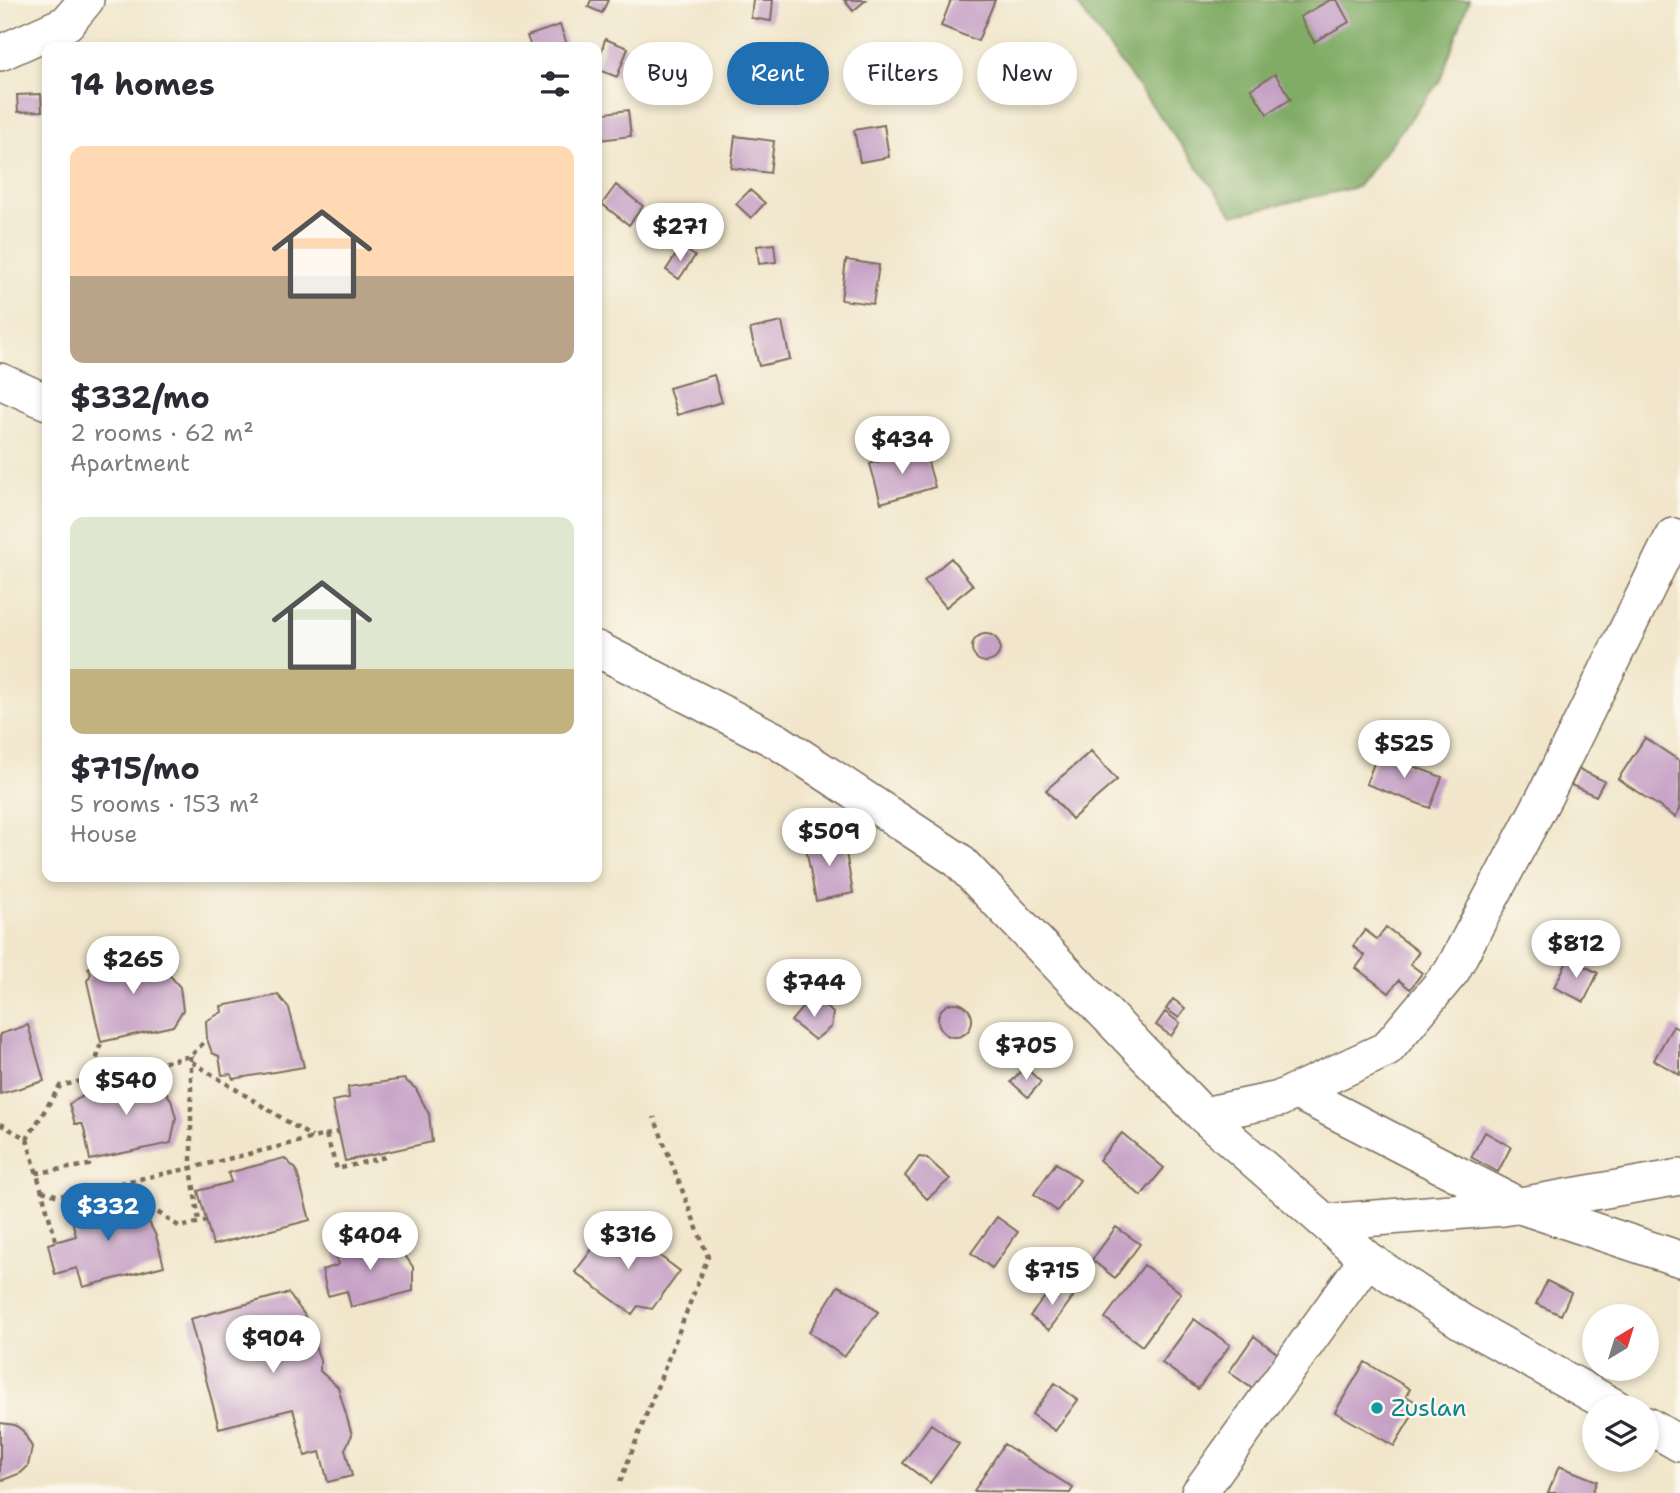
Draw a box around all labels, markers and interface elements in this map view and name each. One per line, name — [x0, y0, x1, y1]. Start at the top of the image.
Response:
chip: Buy — [623, 42, 713, 105]
chip: Rent — [727, 42, 829, 105]
chip: Filters — [843, 42, 963, 105]
chip: New — [977, 42, 1077, 105]
text: 14 homes — [70, 64, 215, 105]
icon: filters — [536, 65, 574, 103]
icon: home — [259, 191, 385, 317]
pin: $271 — [639, 204, 721, 263]
text: $271 — [652, 211, 708, 241]
text: $332/mo — [70, 377, 210, 418]
pin: $434 — [861, 416, 943, 476]
text: 2 rooms · 62 m² — [70, 418, 254, 448]
text: $434 — [871, 424, 933, 454]
text: Apartment — [70, 448, 190, 478]
icon: home — [259, 562, 385, 688]
pin: $525 — [1363, 720, 1445, 780]
text: $525 — [1374, 728, 1434, 758]
text: $715/mo — [70, 748, 200, 789]
text: 5 rooms · 153 m² — [70, 789, 259, 819]
pin: $509 — [788, 808, 870, 868]
text: $509 — [798, 816, 860, 846]
text: House — [70, 819, 138, 849]
pin: $812 — [1535, 920, 1617, 980]
text: $812 — [1547, 928, 1605, 958]
pin: $265 — [92, 936, 174, 996]
text: $265 — [102, 944, 164, 974]
pin: $744 — [773, 960, 855, 1019]
text: $744 — [782, 967, 846, 997]
pin: $705 — [985, 1023, 1067, 1082]
text: $705 — [995, 1030, 1057, 1060]
pin: $540 — [85, 1058, 167, 1117]
text: $540 — [95, 1065, 157, 1095]
pin: $332 — [67, 1184, 149, 1243]
text: $332 — [77, 1191, 139, 1221]
pin: $404 — [329, 1212, 411, 1272]
pin: $316 — [587, 1212, 669, 1271]
text: $316 — [600, 1219, 656, 1249]
text: $404 — [338, 1220, 402, 1250]
pin: $715 — [1011, 1248, 1093, 1307]
text: $715 — [1024, 1255, 1080, 1285]
north arrow — [1582, 1304, 1659, 1381]
map controls — [1582, 1304, 1659, 1472]
pin: $904 — [232, 1316, 314, 1375]
text: $904 — [241, 1323, 305, 1353]
place label: Zuslan — [1391, 1392, 1466, 1424]
button: layers — [1582, 1395, 1659, 1472]
marker: Zuslan — [1369, 1400, 1385, 1416]

